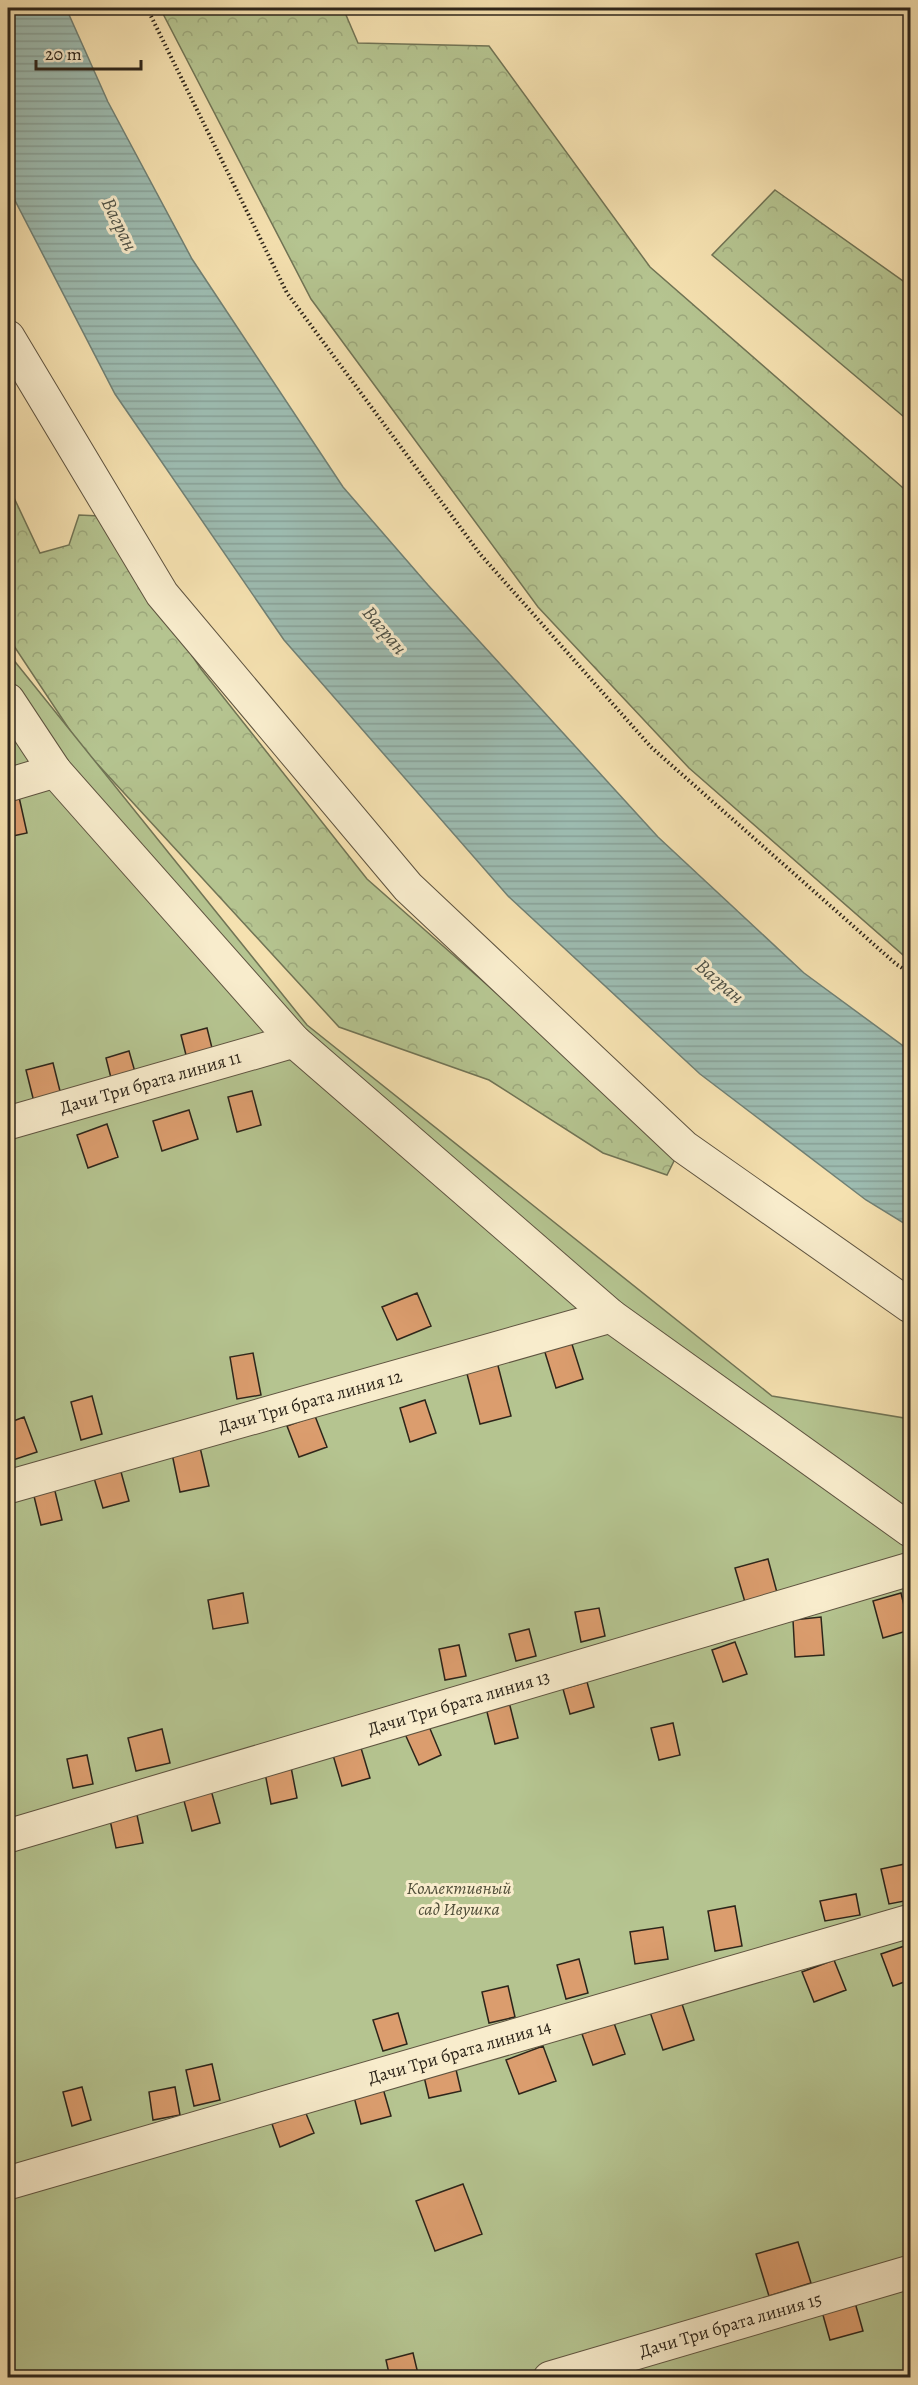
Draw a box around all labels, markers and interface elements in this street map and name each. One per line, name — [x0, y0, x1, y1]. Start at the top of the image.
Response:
scale bar — [36, 33, 141, 71]
text: 20 m — [45, 42, 82, 66]
water label: Вагран — [95, 193, 144, 255]
water label: Вагран — [356, 600, 413, 661]
water label: Вагран — [690, 953, 750, 1010]
street label: Дачи Три брата линия 11 — [57, 1045, 244, 1120]
street label: Дачи Три брата линия 12 — [215, 1364, 405, 1439]
street label: Дачи Три брата линия 13 — [365, 1664, 553, 1741]
park label: Коллективный сад Ивушка — [407, 1876, 511, 1921]
street label: Дачи Три брата линия 14 — [365, 2014, 554, 2090]
street label: Дачи Три брата линия 15 — [636, 2287, 825, 2363]

